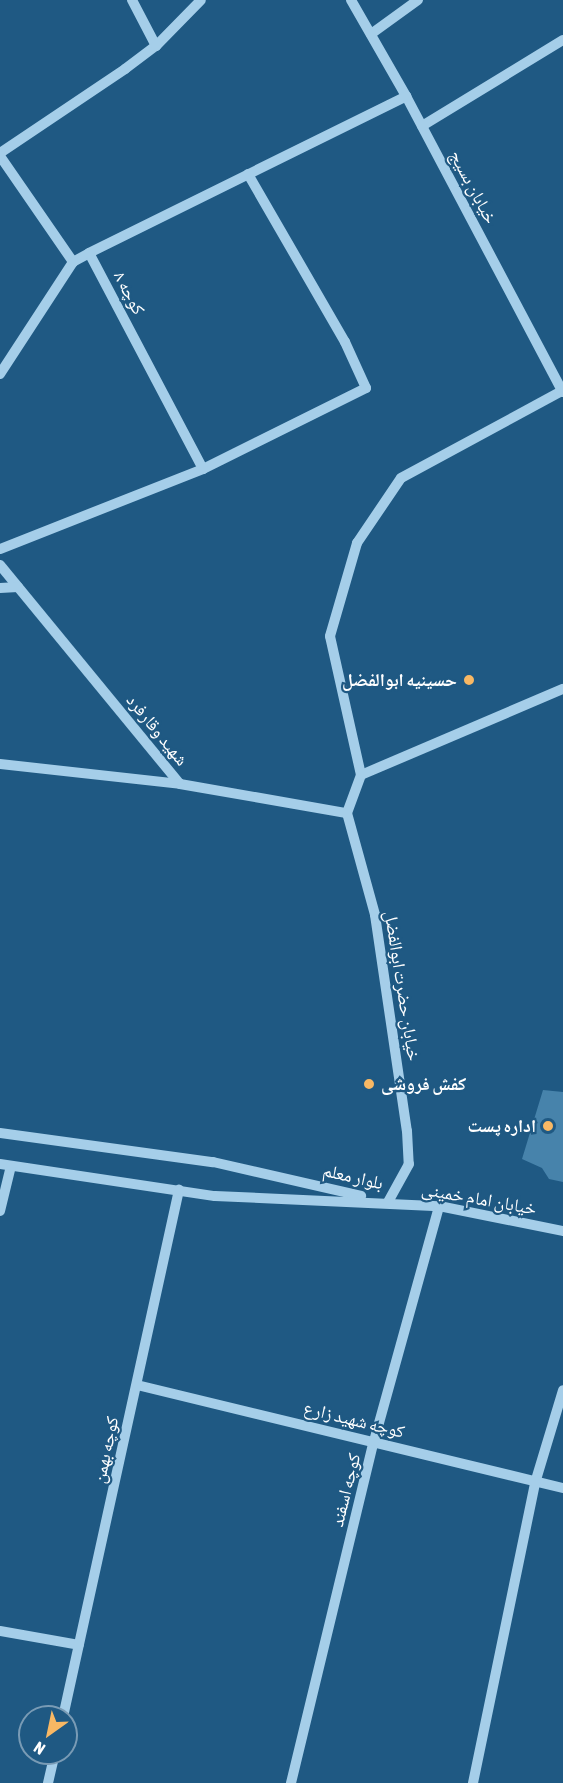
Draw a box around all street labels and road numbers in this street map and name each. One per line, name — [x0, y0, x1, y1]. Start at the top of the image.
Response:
street label: خیابان بسیج — [445, 146, 501, 228]
street label: کوچه ۸ — [109, 268, 149, 318]
street label: شهید وقارفرد — [122, 690, 192, 770]
street label: خیابان حضرت ابوالفضل — [379, 910, 425, 1062]
street label: بلوار معلم — [321, 1160, 385, 1194]
street label: خیابان امام خمینی — [420, 1178, 538, 1220]
street label: کوچه شهید زارع — [301, 1397, 407, 1443]
street label: کوچه بهمن — [88, 1415, 124, 1485]
street label: کوچه اسفند — [326, 1451, 366, 1529]

